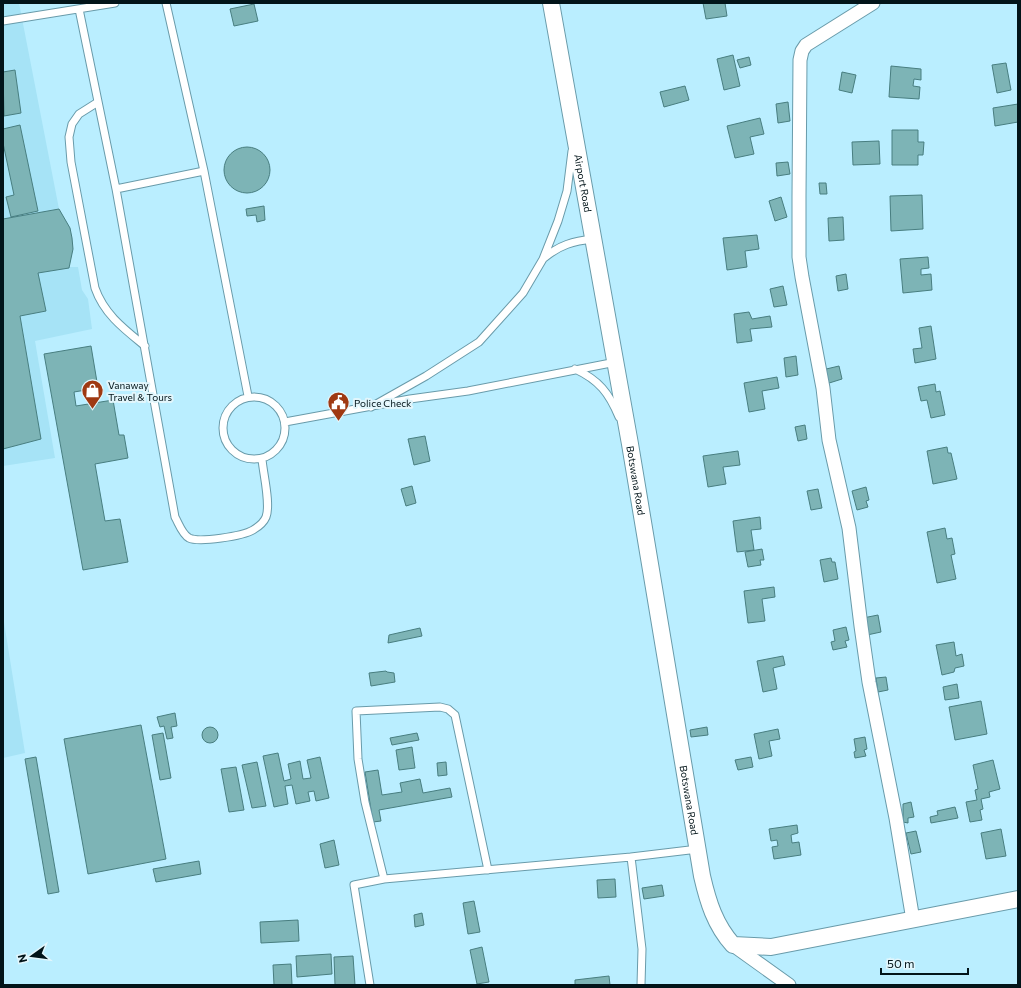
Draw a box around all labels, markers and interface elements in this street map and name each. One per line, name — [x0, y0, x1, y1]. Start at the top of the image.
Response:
street label: Airport Road — [572, 153, 594, 213]
shop icon: Vanaway Travel & Tours — [79, 378, 105, 411]
place label: Vanaway Travel & Tours — [108, 379, 173, 403]
public building icon: Police Check — [326, 390, 352, 423]
place label: Police Check — [354, 397, 412, 409]
street label: Botswana Road — [624, 445, 648, 516]
street label: Botswana Road — [678, 764, 701, 836]
north arrow — [12, 936, 52, 976]
scale bar — [881, 950, 968, 976]
text: N — [15, 953, 29, 964]
text: 50 m — [887, 956, 915, 970]

